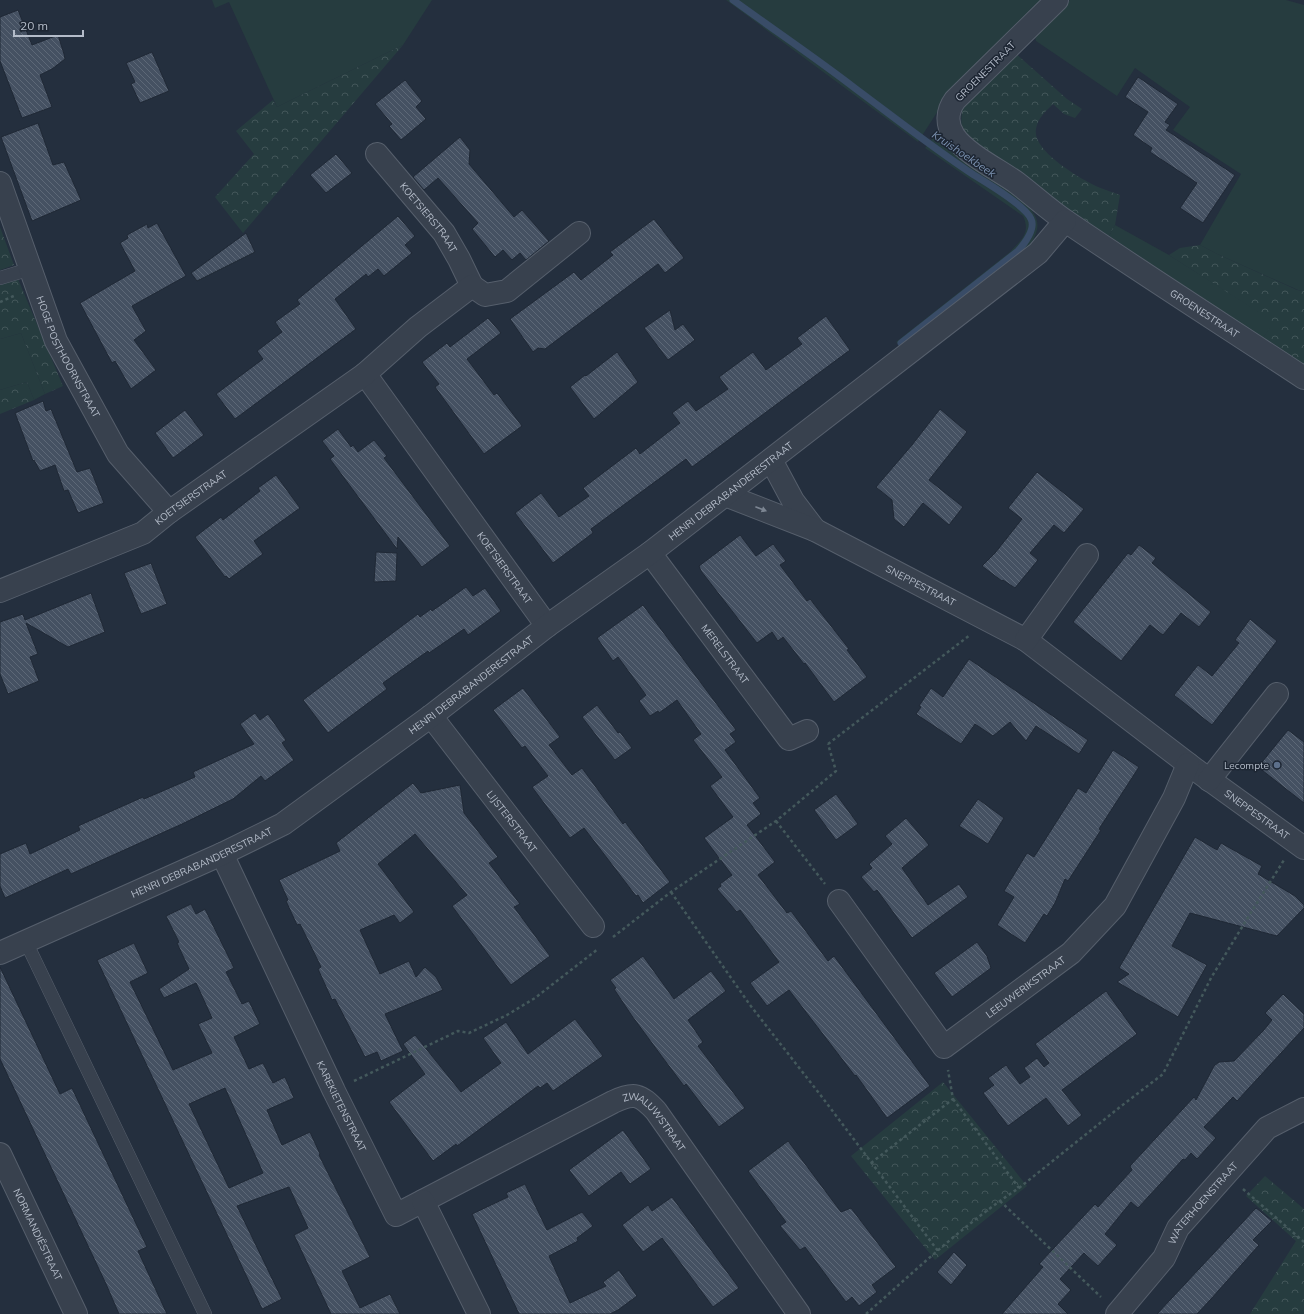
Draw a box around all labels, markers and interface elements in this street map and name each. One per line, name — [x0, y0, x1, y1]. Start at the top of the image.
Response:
scale bar — [14, 12, 83, 38]
text: 20 m — [20, 18, 48, 33]
street label: GROENESTRAAT — [952, 38, 1018, 104]
water label: Kruishoekbeek — [929, 128, 999, 181]
street label: KOETSIERSTRAAT — [397, 180, 460, 255]
street label: GROENESTRAAT — [1167, 286, 1242, 341]
street label: HOGE POSTHOORNSTRAAT — [33, 294, 103, 420]
street label: HENRI DEBRABANDERESTRAAT — [666, 439, 796, 543]
street label: KOETSIERSTRAAT — [152, 467, 230, 528]
one-way arrow — [756, 507, 768, 513]
street label: KOETSIERSTRAAT — [474, 529, 535, 607]
street label: SNEPPESTRAAT — [883, 562, 958, 609]
street label: MERELSTRAAT — [698, 622, 752, 687]
street label: HENRI DEBRABANDERESTRAAT — [406, 633, 536, 737]
place label: Lecompte — [1224, 759, 1269, 772]
marker: Lecompte — [1272, 760, 1282, 770]
street label: SNEPPESTRAAT — [1222, 787, 1292, 843]
street label: LIJSTERSTRAAT — [484, 788, 540, 855]
street label: HENRI DEBRABANDERESTRAAT — [129, 824, 274, 901]
street label: LEEUWERIKSTRAAT — [983, 953, 1068, 1021]
street label: KAREKIETENSTRAAT — [314, 1059, 369, 1154]
street label: ZWALUWSTRAAT — [621, 1090, 688, 1154]
street label: WATERHOENSTRAAT — [1165, 1159, 1241, 1246]
street label: NORMANDIËSTRAAT — [10, 1186, 65, 1283]

